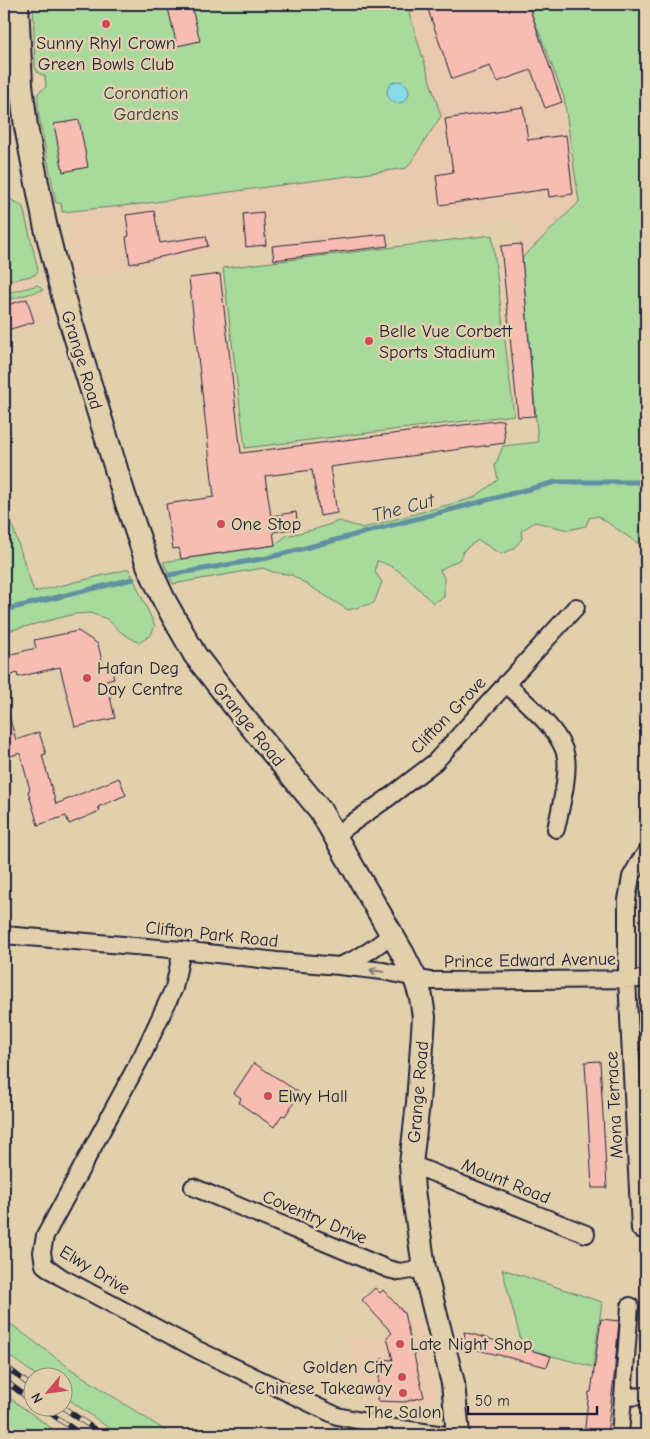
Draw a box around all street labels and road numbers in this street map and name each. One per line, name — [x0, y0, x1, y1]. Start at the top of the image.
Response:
street label: Grange Road — [57, 308, 107, 412]
street label: Clifton Grove — [406, 672, 490, 758]
street label: Grange Road — [208, 678, 289, 771]
street label: Clifton Park Road — [144, 917, 279, 952]
street label: Prince Edward Avenue — [444, 949, 616, 972]
street label: Grange Road — [404, 1040, 433, 1144]
street label: Mona Terrace — [601, 1051, 628, 1159]
street label: Mount Road — [458, 1154, 553, 1209]
street label: Coventry Drive — [259, 1186, 370, 1249]
street label: Elwy Drive — [56, 1241, 134, 1300]

